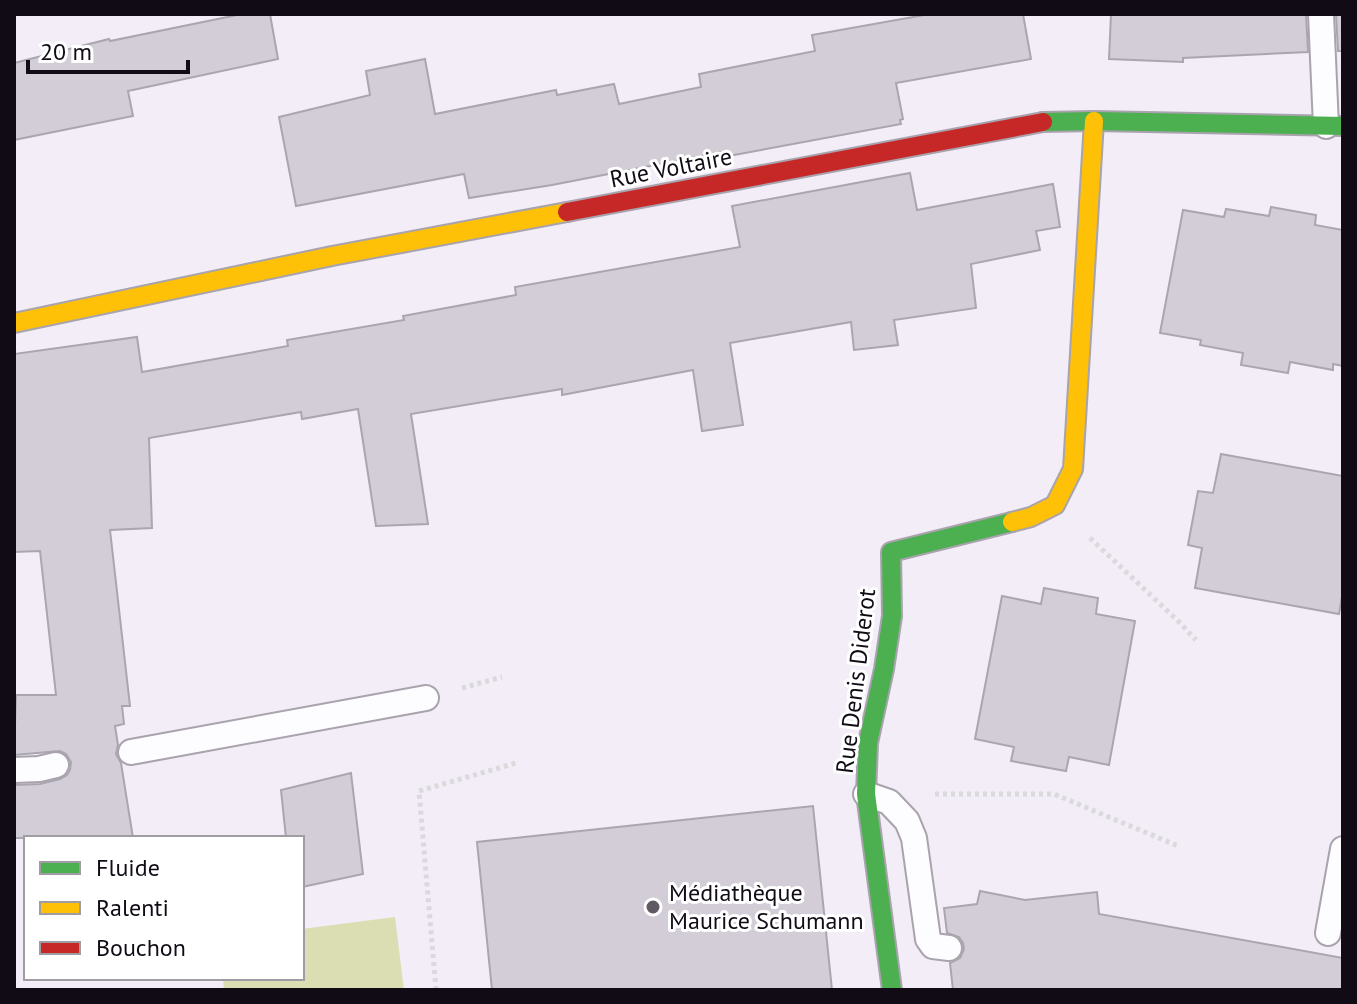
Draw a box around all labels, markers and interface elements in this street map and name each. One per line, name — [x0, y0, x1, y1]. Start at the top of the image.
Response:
scale bar — [28, 24, 188, 74]
text: 20 m — [40, 36, 92, 67]
street label: Rue Voltaire — [607, 140, 735, 195]
street label: Rue Denis Diderot — [829, 587, 882, 775]
legend — [24, 836, 304, 980]
text: Fluide — [96, 852, 160, 883]
place label: Médiathèque Maurice Schumann — [669, 877, 864, 936]
text: Ralenti — [96, 892, 169, 923]
marker: Médiathèque Maurice Schumann — [644, 898, 662, 916]
text: Bouchon — [96, 932, 186, 963]

